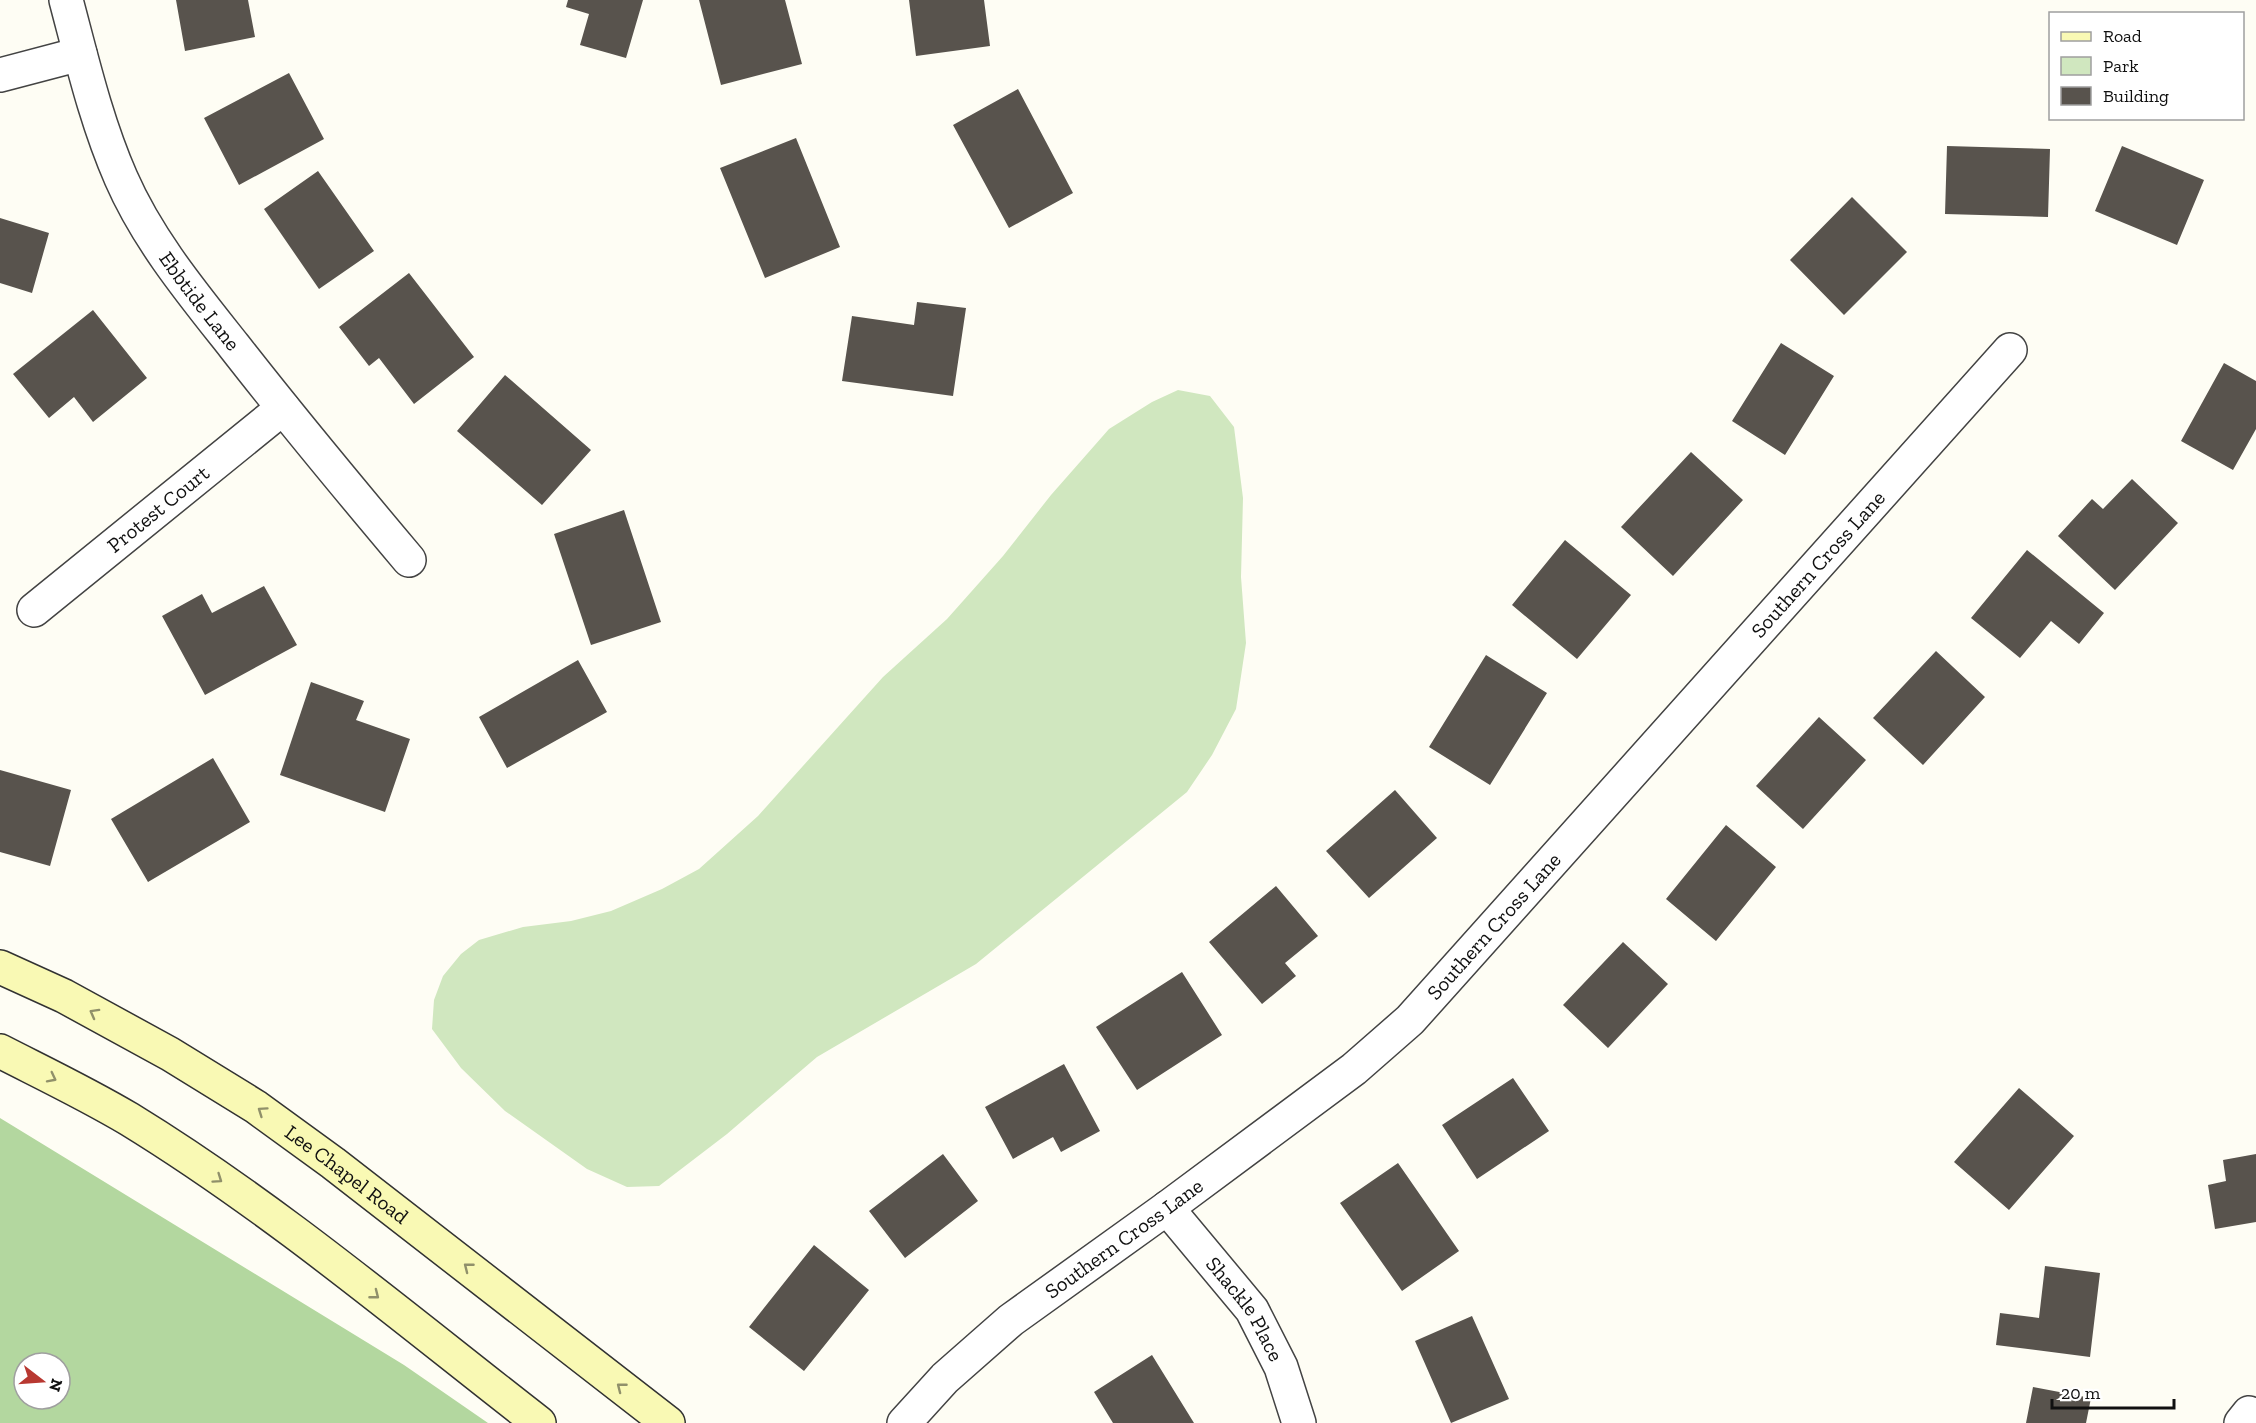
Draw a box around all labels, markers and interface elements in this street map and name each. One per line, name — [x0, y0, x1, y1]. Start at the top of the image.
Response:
legend — [2049, 12, 2244, 120]
text: Road — [2103, 25, 2142, 47]
text: Park — [2103, 55, 2139, 77]
text: Building — [2103, 85, 2169, 107]
street label: Ebbtide Lane — [154, 247, 246, 356]
street label: Protest Court — [102, 460, 214, 558]
street label: Southern Cross Lane — [1745, 485, 1890, 643]
street label: Southern Cross Lane — [1421, 847, 1566, 1005]
one-way arrow — [90, 1009, 100, 1020]
one-way arrow — [46, 1070, 57, 1082]
one-way arrow — [257, 1108, 268, 1119]
street label: Lee Chapel Road — [280, 1119, 414, 1229]
one-way arrow — [212, 1172, 223, 1183]
street label: Southern Cross Lane — [1040, 1173, 1208, 1304]
street label: Shackle Place — [1201, 1251, 1289, 1365]
one-way arrow — [463, 1264, 474, 1275]
one-way arrow — [368, 1288, 379, 1299]
north arrow — [12, 1351, 72, 1411]
scale bar — [2052, 1372, 2174, 1410]
text: N — [45, 1377, 67, 1394]
text: 20 m — [2061, 1382, 2101, 1404]
one-way arrow — [617, 1384, 628, 1395]

